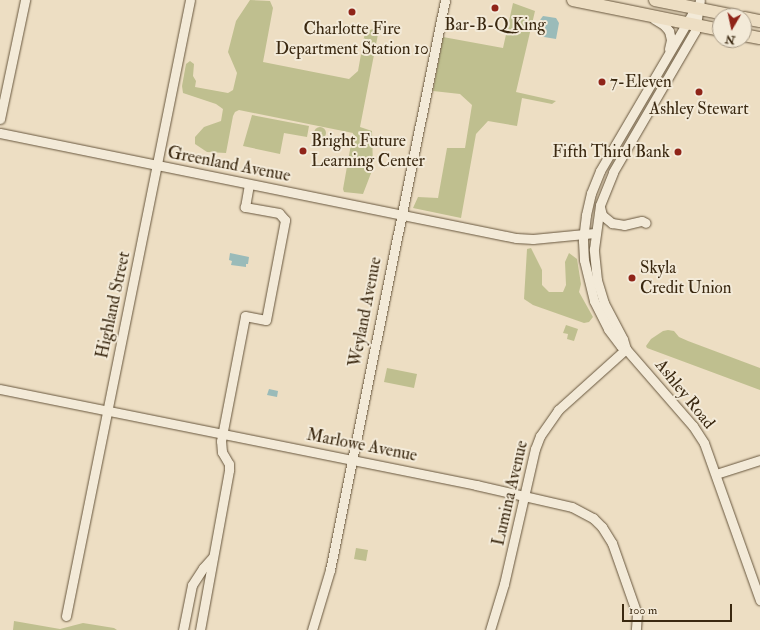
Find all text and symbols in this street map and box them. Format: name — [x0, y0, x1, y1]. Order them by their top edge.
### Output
marker: Bar-B-Q King — [490, 3, 500, 13]
marker: Charlotte Fire Department Station 10 — [347, 7, 357, 17]
north arrow — [712, 8, 752, 48]
place label: Bar-B-Q King — [444, 15, 546, 35]
place label: Charlotte Fire Department Station 10 — [275, 19, 429, 59]
text: N — [724, 32, 736, 47]
place label: 7-Eleven — [610, 72, 672, 92]
marker: 7-Eleven — [597, 77, 607, 87]
marker: Ashley Stewart — [694, 87, 704, 97]
place label: Ashley Stewart — [649, 99, 749, 119]
place label: Bright Future Learning Center — [311, 131, 425, 171]
street label: Greenland Avenue — [166, 142, 292, 186]
place label: Fifth Third Bank — [552, 142, 670, 162]
marker: Bright Future Learning Center — [298, 146, 308, 156]
marker: Fifth Third Bank — [673, 147, 683, 157]
street label: Highland Street — [92, 250, 134, 360]
street label: Weyland Avenue — [344, 255, 386, 369]
place label: Skyla Credit Union — [640, 258, 732, 298]
marker: Skyla Credit Union — [627, 273, 637, 283]
street label: Ashley Road — [651, 355, 719, 433]
street label: Marlowe Avenue — [305, 424, 419, 466]
street label: Lumina Avenue — [488, 438, 532, 548]
scale bar — [624, 596, 734, 622]
text: 100 m — [629, 603, 657, 618]

